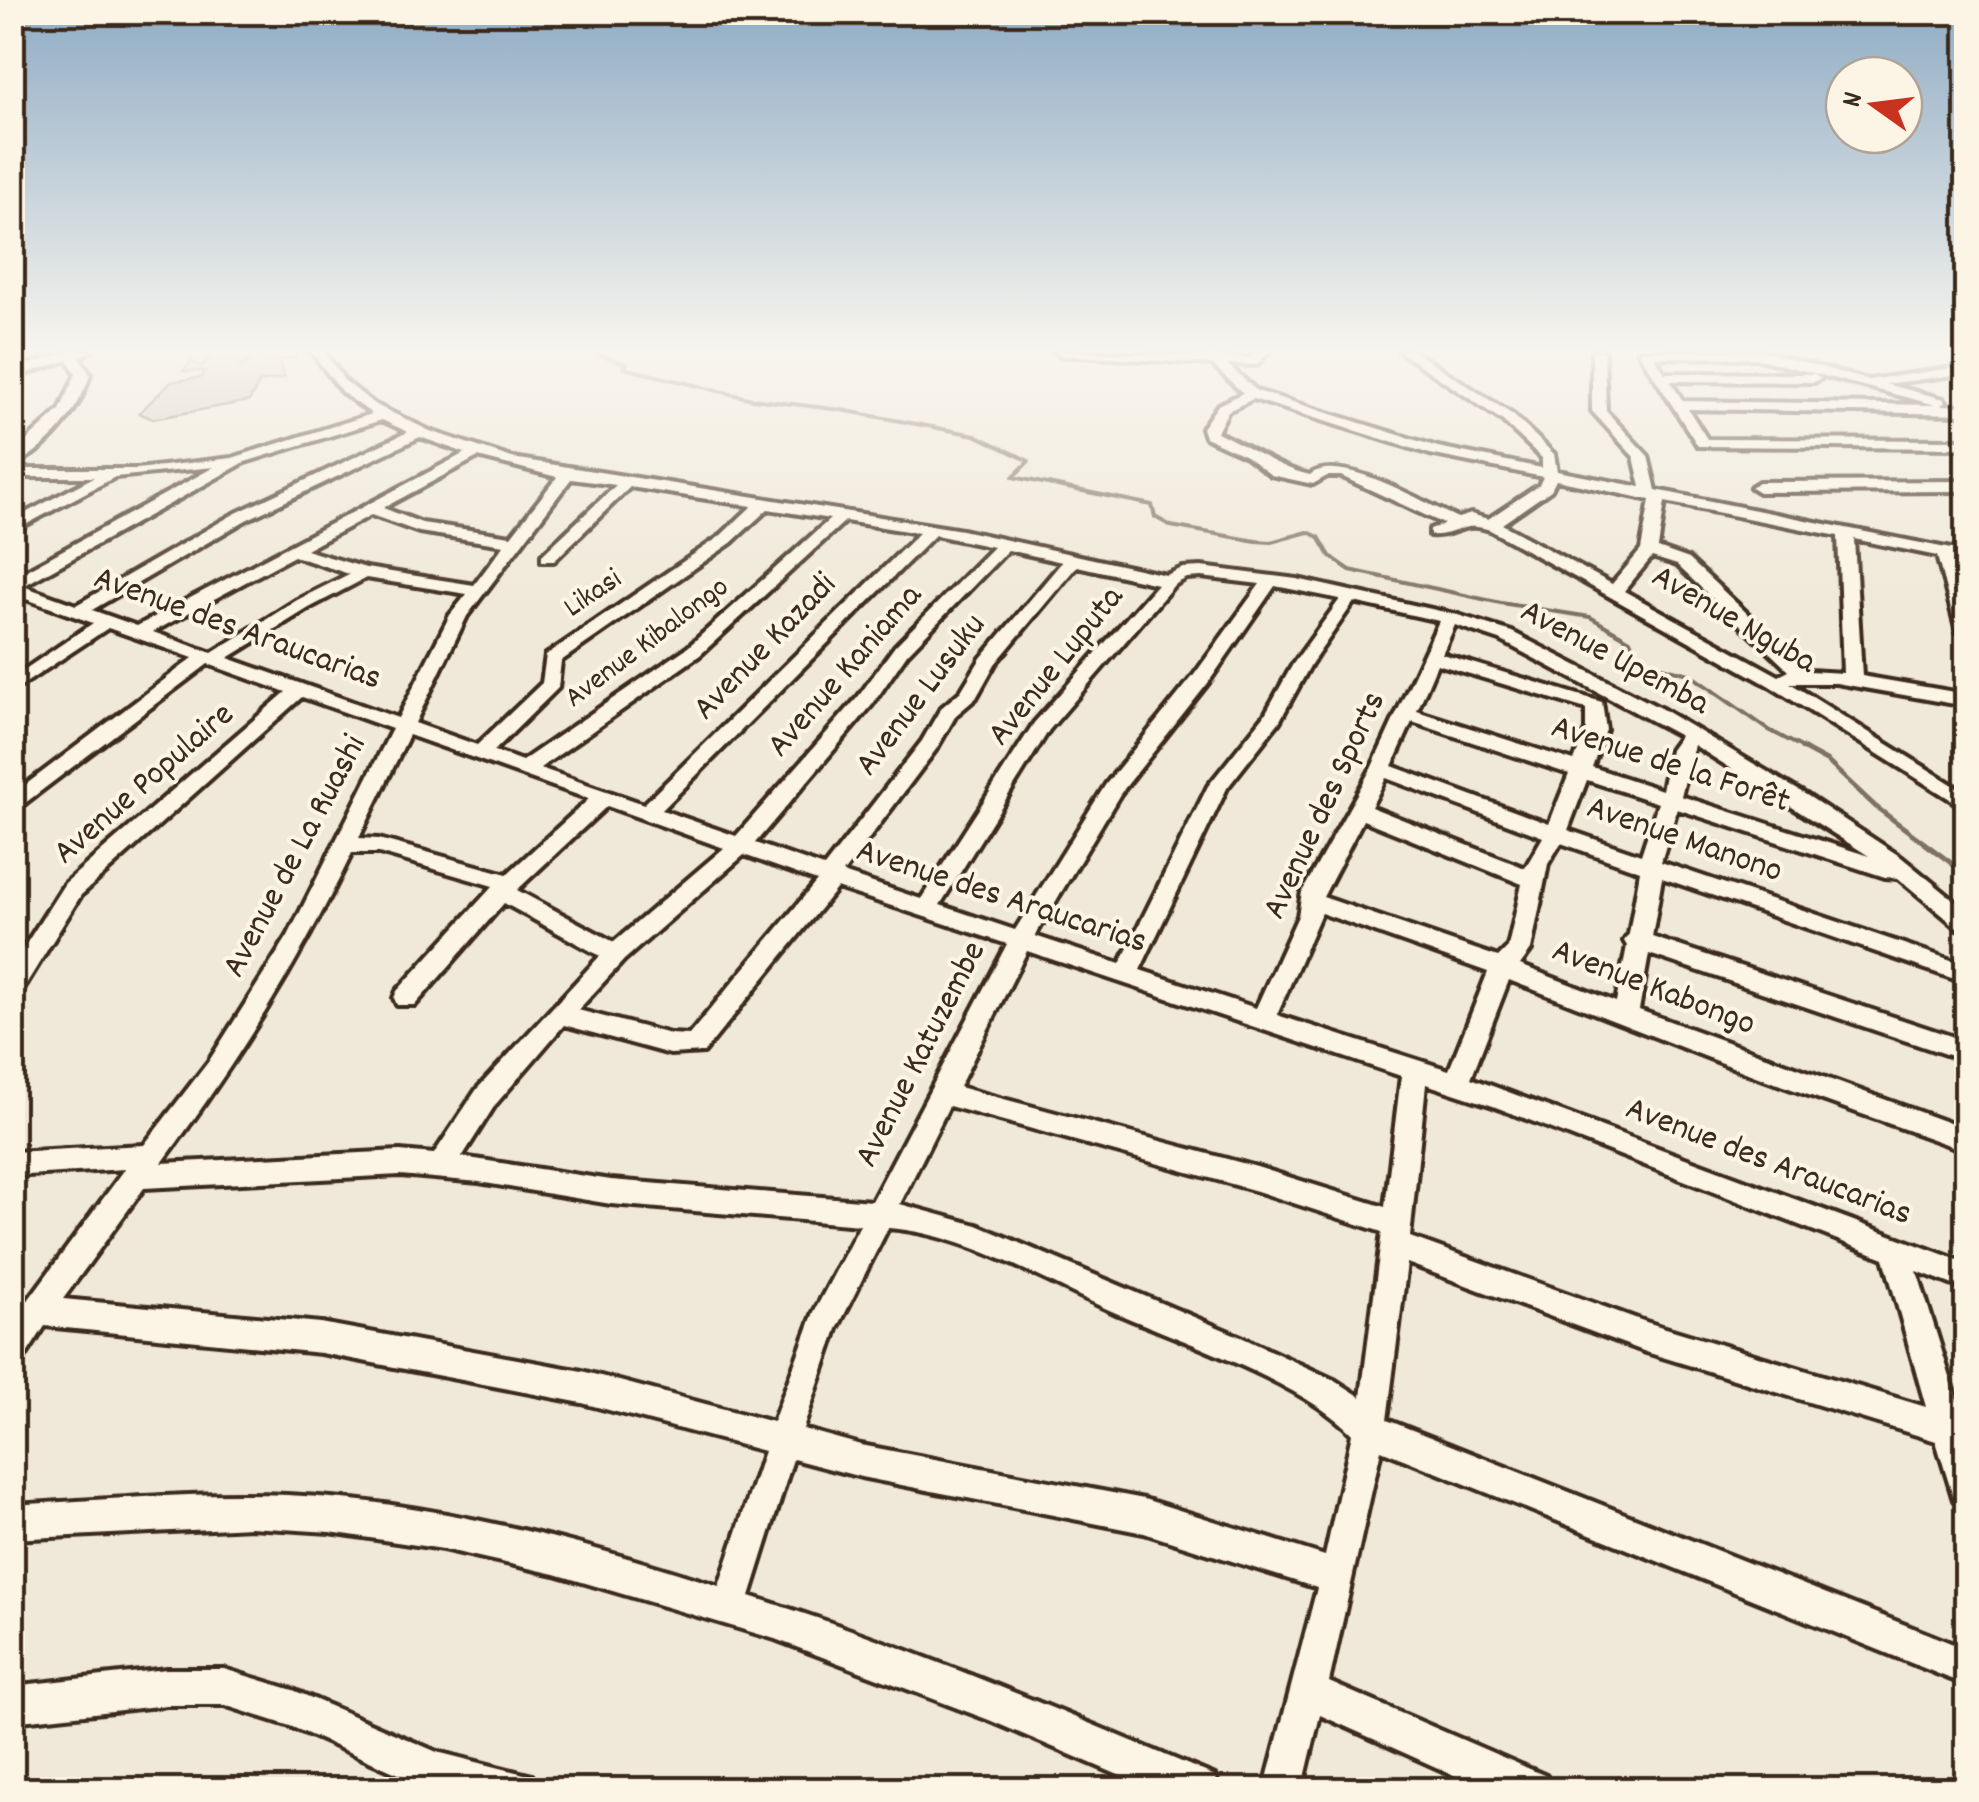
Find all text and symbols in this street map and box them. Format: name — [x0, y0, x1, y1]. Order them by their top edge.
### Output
north arrow — [1824, 55, 1924, 155]
text: N — [1834, 89, 1876, 112]
street label: Avenue Nguba — [1641, 554, 1825, 689]
street label: Avenue des Araucarias — [86, 555, 388, 705]
street label: Likasi — [556, 560, 632, 630]
street label: Avenue Kazadi — [682, 563, 850, 733]
street label: Avenue Kibalongo — [557, 568, 739, 720]
street label: Avenue Kaniama — [756, 574, 936, 770]
street label: Avenue Luputa — [977, 576, 1138, 758]
street label: Avenue Upemba — [1511, 588, 1718, 730]
street label: Avenue Lusuku — [844, 604, 1000, 788]
street label: Avenue des Sports — [1251, 684, 1401, 928]
street label: Avenue Populaire — [43, 692, 247, 878]
street label: Avenue de la Forêt — [1544, 704, 1796, 828]
street label: Avenue de La Ruashi — [211, 727, 381, 987]
street label: Avenue Manono — [1579, 784, 1789, 898]
street label: Avenue des Araucarias — [849, 827, 1153, 969]
street label: Avenue Kabongo — [1544, 927, 1762, 1051]
street label: Avenue Katuzembe — [844, 933, 1000, 1177]
street label: Avenue des Araucarias — [1618, 1085, 1918, 1241]

